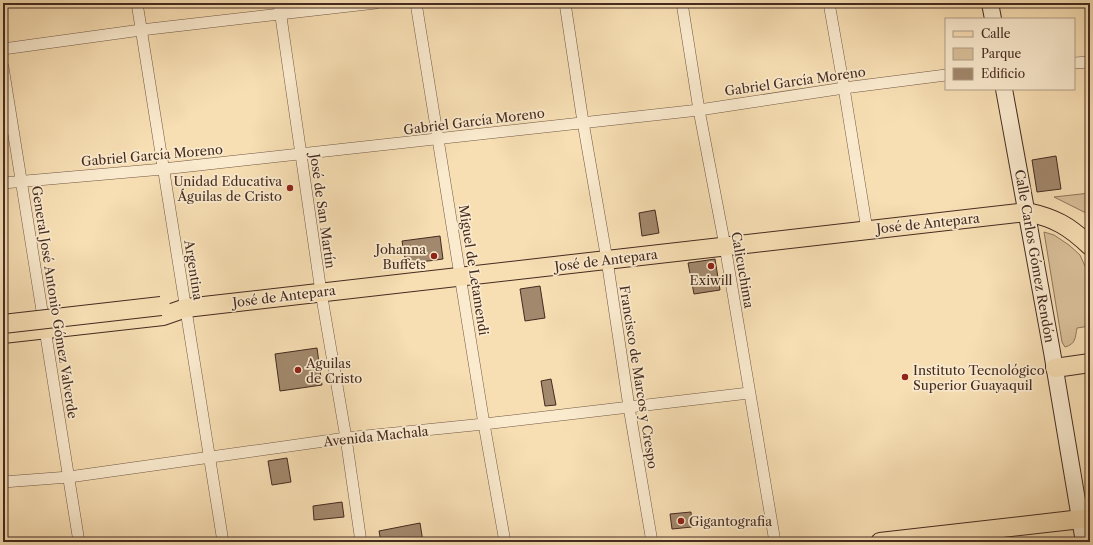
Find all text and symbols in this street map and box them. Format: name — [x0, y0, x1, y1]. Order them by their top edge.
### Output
legend — [945, 18, 1075, 90]
text: Calle — [981, 26, 1011, 41]
text: Parque — [981, 46, 1022, 61]
street label: Gabriel García Moreno — [723, 63, 867, 99]
text: Edificio — [981, 66, 1025, 81]
street label: Gabriel García Moreno — [402, 104, 546, 138]
street label: Gabriel García Moreno — [80, 141, 224, 169]
street label: José de San Martín — [307, 151, 339, 269]
street label: Calle Carlos Gómez Rendón — [1012, 168, 1058, 344]
place label: Unidad Educativa Águilas de Cristo — [174, 173, 282, 204]
marker: Unidad Educativa Águilas de Cristo — [285, 183, 295, 193]
street label: General José Antonio Gómez Valverde — [29, 184, 81, 420]
street label: Miguel de Letamendi — [456, 204, 492, 336]
street label: José de Antepara — [874, 210, 981, 237]
street label: Calicuchima — [728, 230, 758, 310]
street label: Argentina — [181, 238, 207, 301]
place label: Johanna Buffets — [373, 241, 426, 272]
street label: José de Antepara — [552, 246, 659, 275]
marker: Johanna Buffets — [429, 251, 439, 261]
marker: Exiwill — [706, 261, 716, 271]
place label: Exiwill — [690, 272, 733, 288]
street label: José de Antepara — [230, 282, 337, 311]
street label: Francisco de Marcos y Crespo — [617, 284, 661, 470]
place label: Aguilas de Cristo — [305, 355, 362, 386]
place label: Instituto Tecnológico Superior Guayaquil — [913, 362, 1045, 393]
marker: Aguilas de Cristo — [293, 365, 303, 375]
marker: Instituto Tecnológico Superior Guayaquil — [900, 372, 910, 382]
street label: Avenida Machala — [322, 423, 429, 450]
place label: Gigantografia — [689, 513, 772, 529]
marker: Gigantografia — [676, 516, 686, 526]

